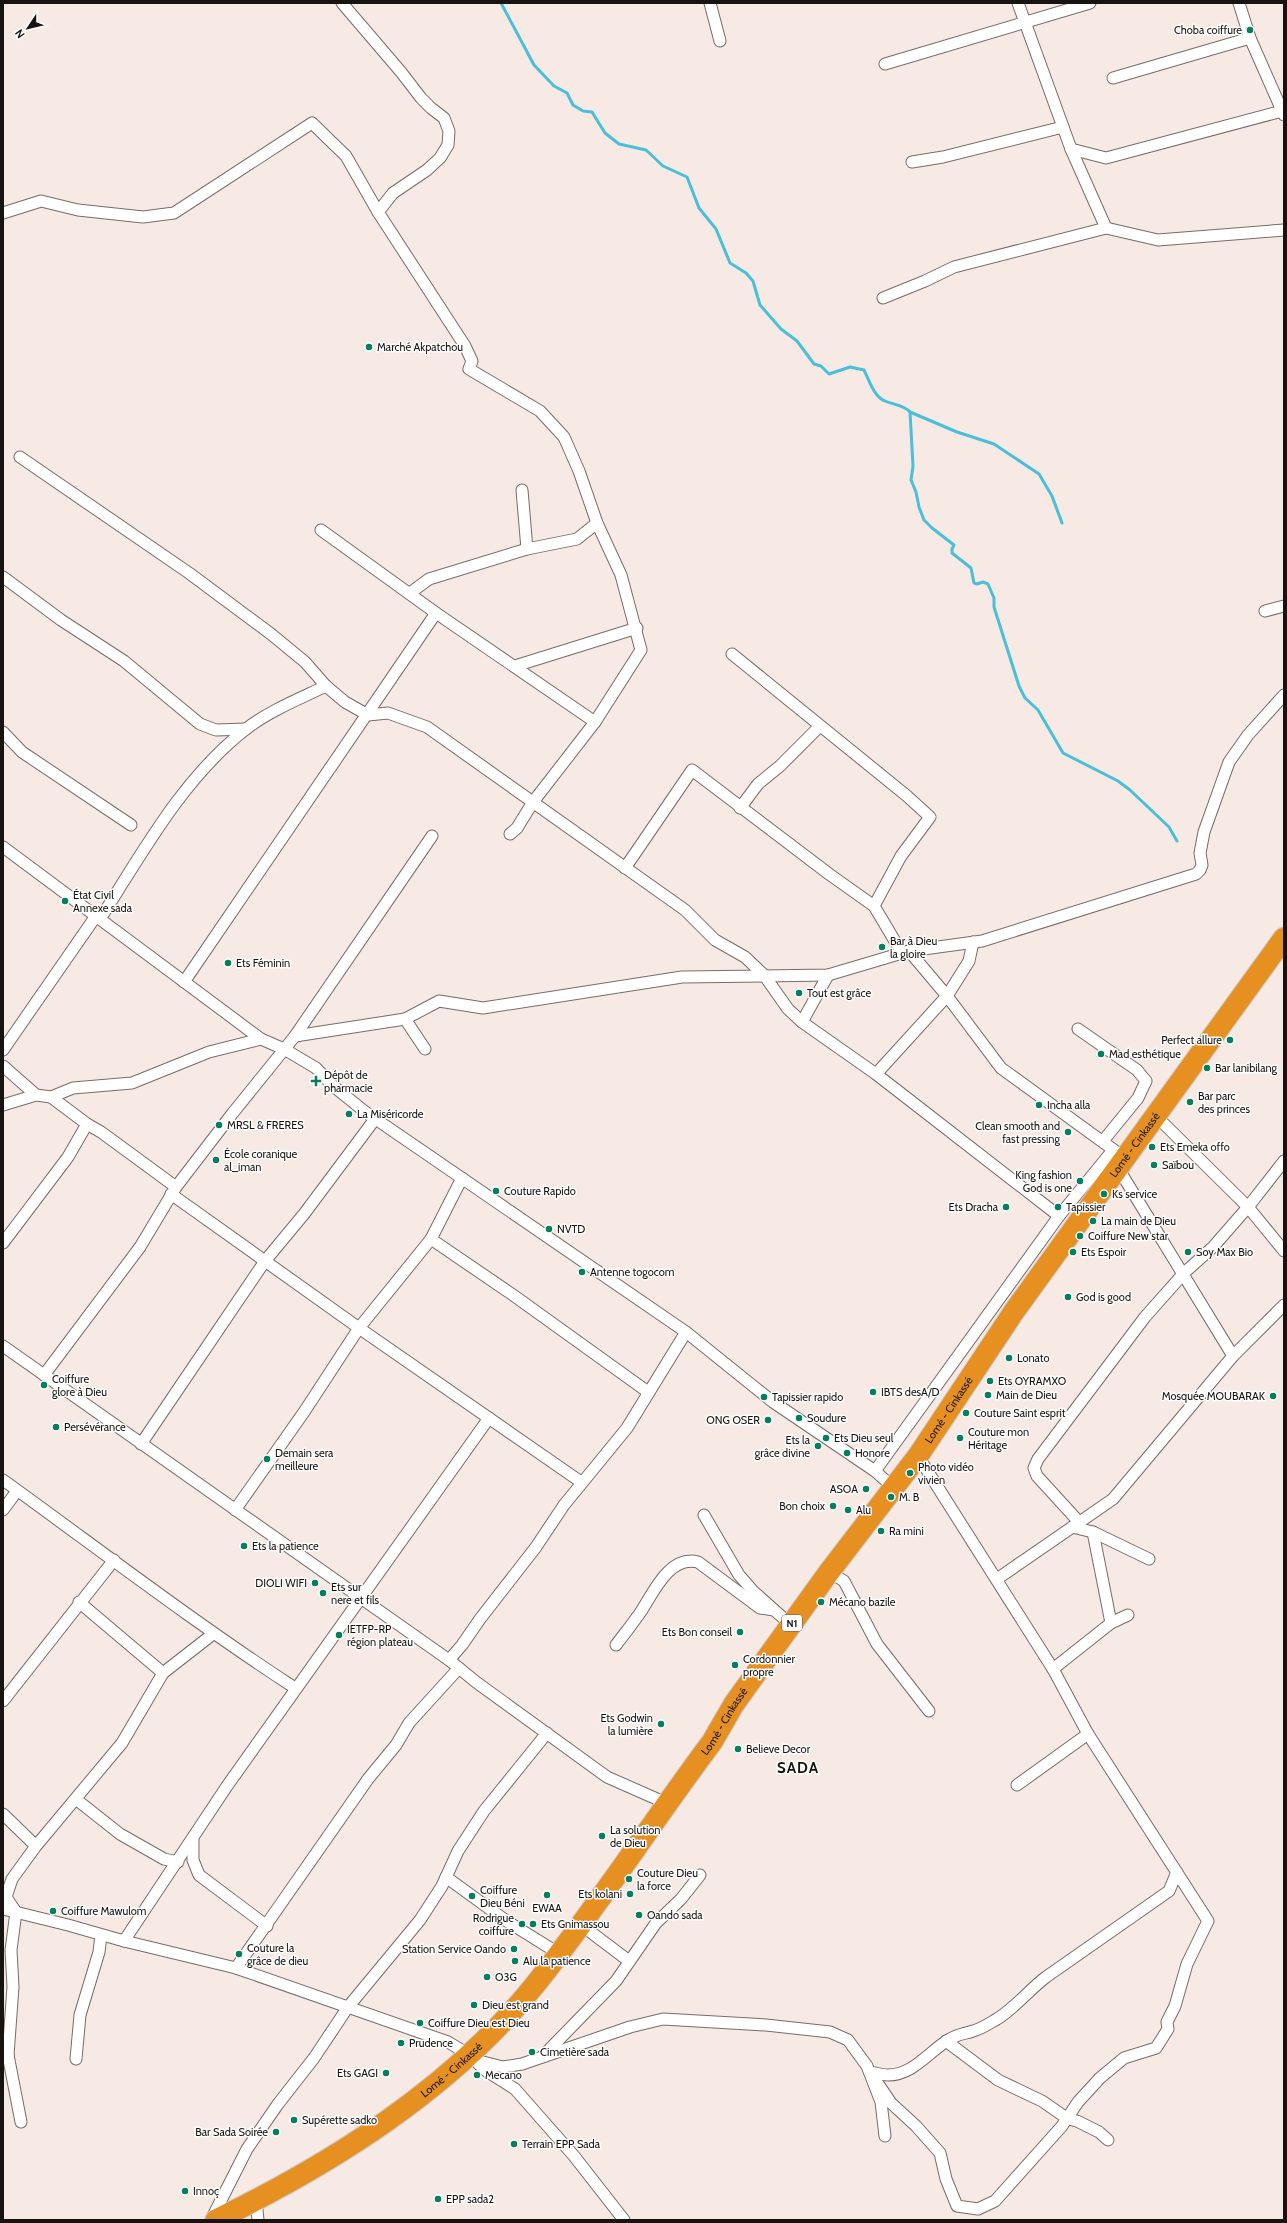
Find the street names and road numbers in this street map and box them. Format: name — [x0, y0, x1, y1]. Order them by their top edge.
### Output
street label: Lomé - Cinkassé — [1106, 1109, 1163, 1180]
street label: Lomé - Cinkassé — [921, 1374, 976, 1446]
road number: N1 — [782, 1615, 802, 1631]
street label: Lomé - Cinkassé — [698, 1685, 751, 1758]
street label: Lomé - Cinkassé — [418, 2039, 485, 2100]

